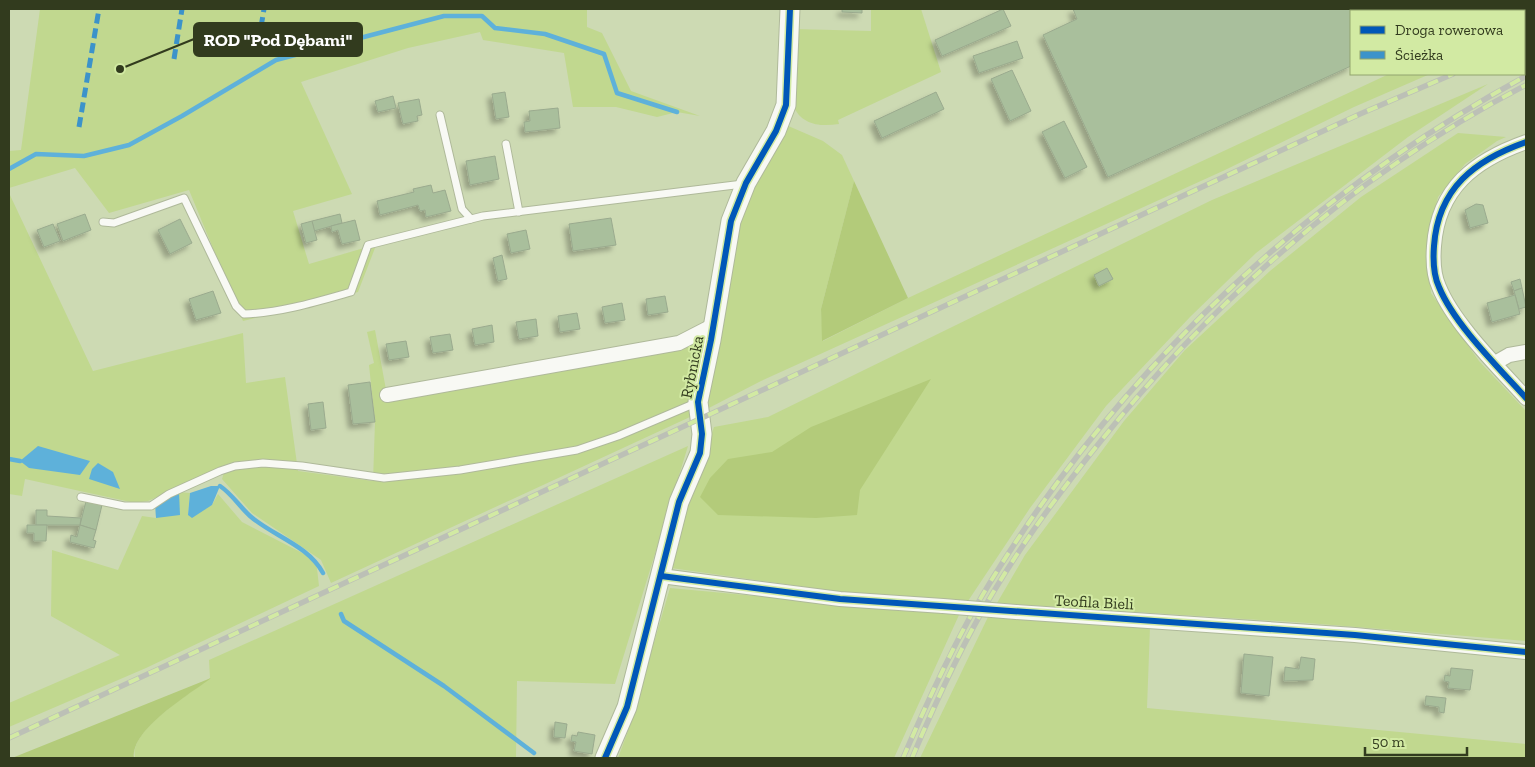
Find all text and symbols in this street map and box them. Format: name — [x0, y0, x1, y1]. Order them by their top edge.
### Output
legend — [1350, 10, 1525, 75]
text: Droga rowerowa — [1395, 21, 1503, 39]
callout: ROD "Pod Dębami" — [194, 23, 362, 56]
text: ROD "Pod Dębami" — [204, 29, 352, 51]
text: Ścieżka — [1395, 46, 1443, 64]
street label: Rybnicka — [677, 334, 707, 400]
street label: Teofila Bieli — [1054, 590, 1135, 614]
scale bar — [1365, 724, 1468, 756]
text: 50 m — [1372, 733, 1405, 751]

